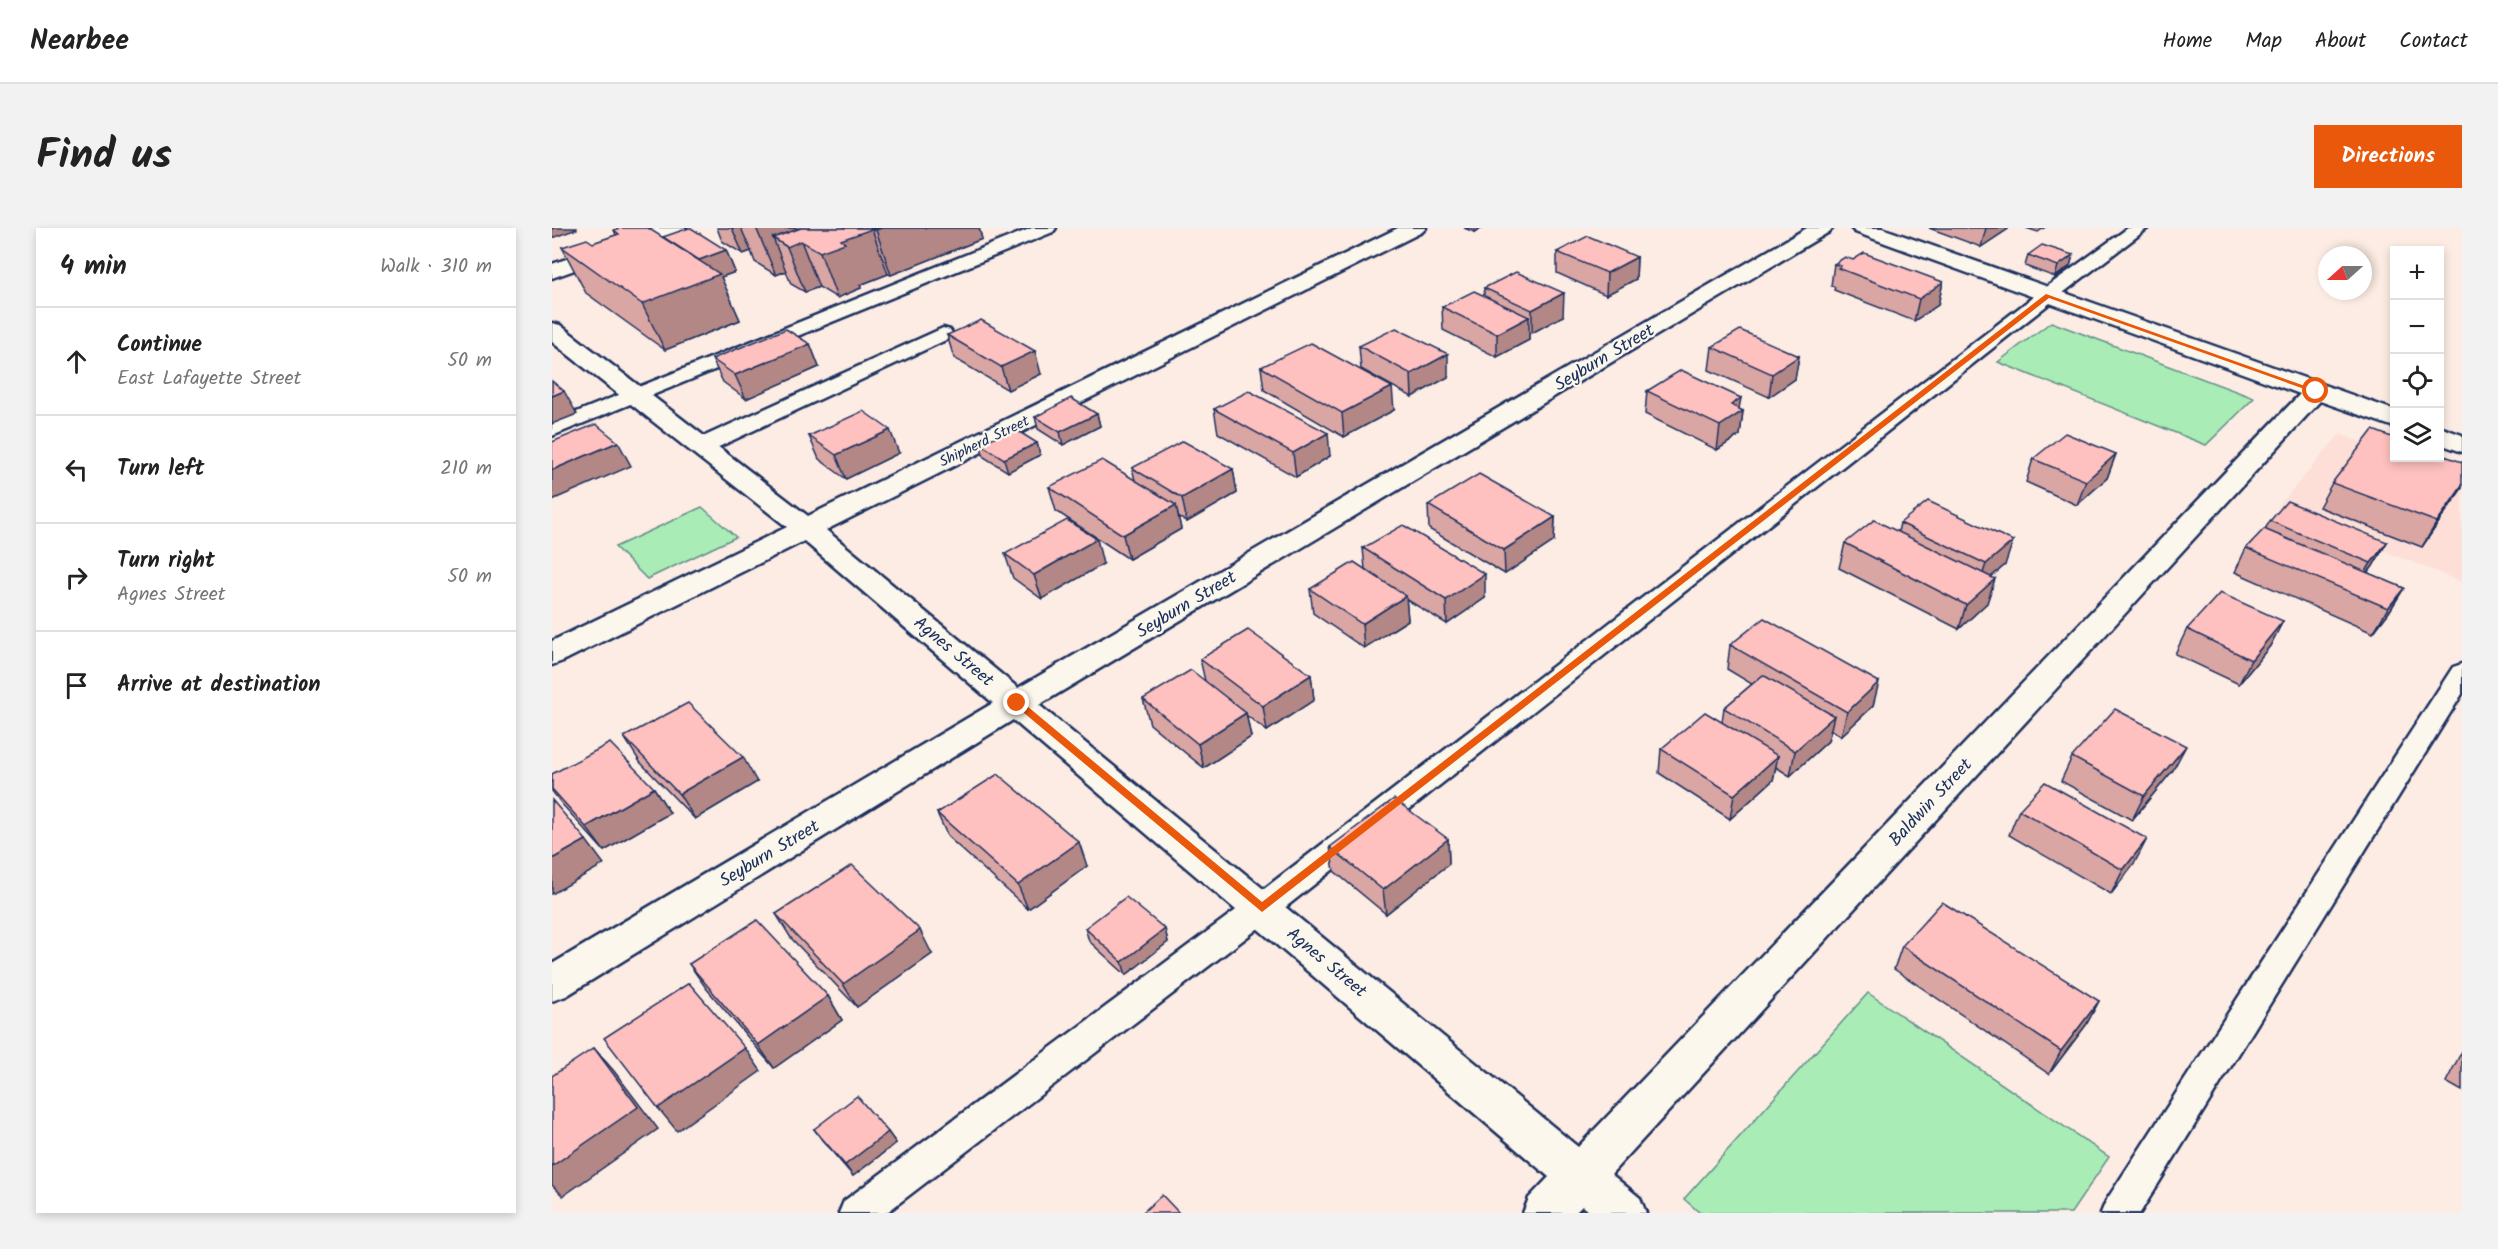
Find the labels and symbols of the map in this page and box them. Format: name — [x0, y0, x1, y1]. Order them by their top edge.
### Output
north arrow — [2318, 246, 2372, 300]
street label: Seyburn Street — [1549, 316, 1661, 400]
route start — [2302, 377, 2328, 403]
street label: Shipherd Street — [935, 410, 1034, 474]
street label: Seyburn Street — [1131, 563, 1243, 647]
street label: Agnes Street — [906, 610, 1001, 695]
route end — [1003, 689, 1029, 715]
street label: Baldwin Street — [1882, 751, 1981, 854]
street label: Seyburn Street — [714, 812, 826, 896]
street label: Agnes Street — [1279, 921, 1374, 1006]

